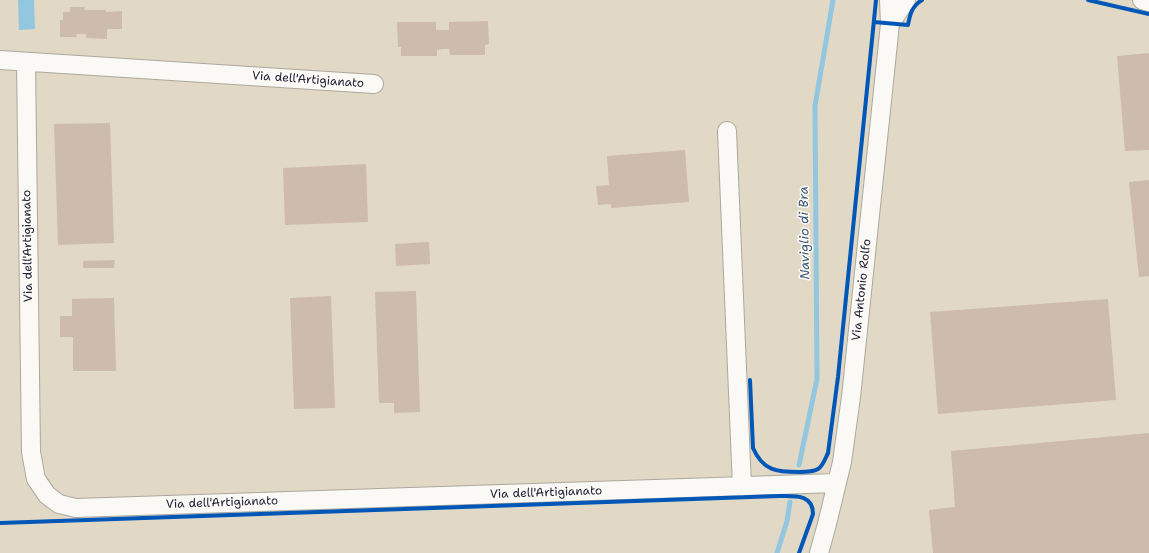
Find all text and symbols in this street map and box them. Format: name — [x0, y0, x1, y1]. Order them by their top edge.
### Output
street label: Via dell'Artigianato — [251, 69, 365, 91]
water label: Naviglio di Bra — [796, 186, 814, 280]
street label: Via dell'Artigianato — [20, 190, 36, 302]
street label: Via Antonio Rolfo — [849, 238, 875, 342]
street label: Via dell'Artigianato — [490, 484, 602, 502]
street label: Via dell'Artigianato — [166, 494, 278, 512]

